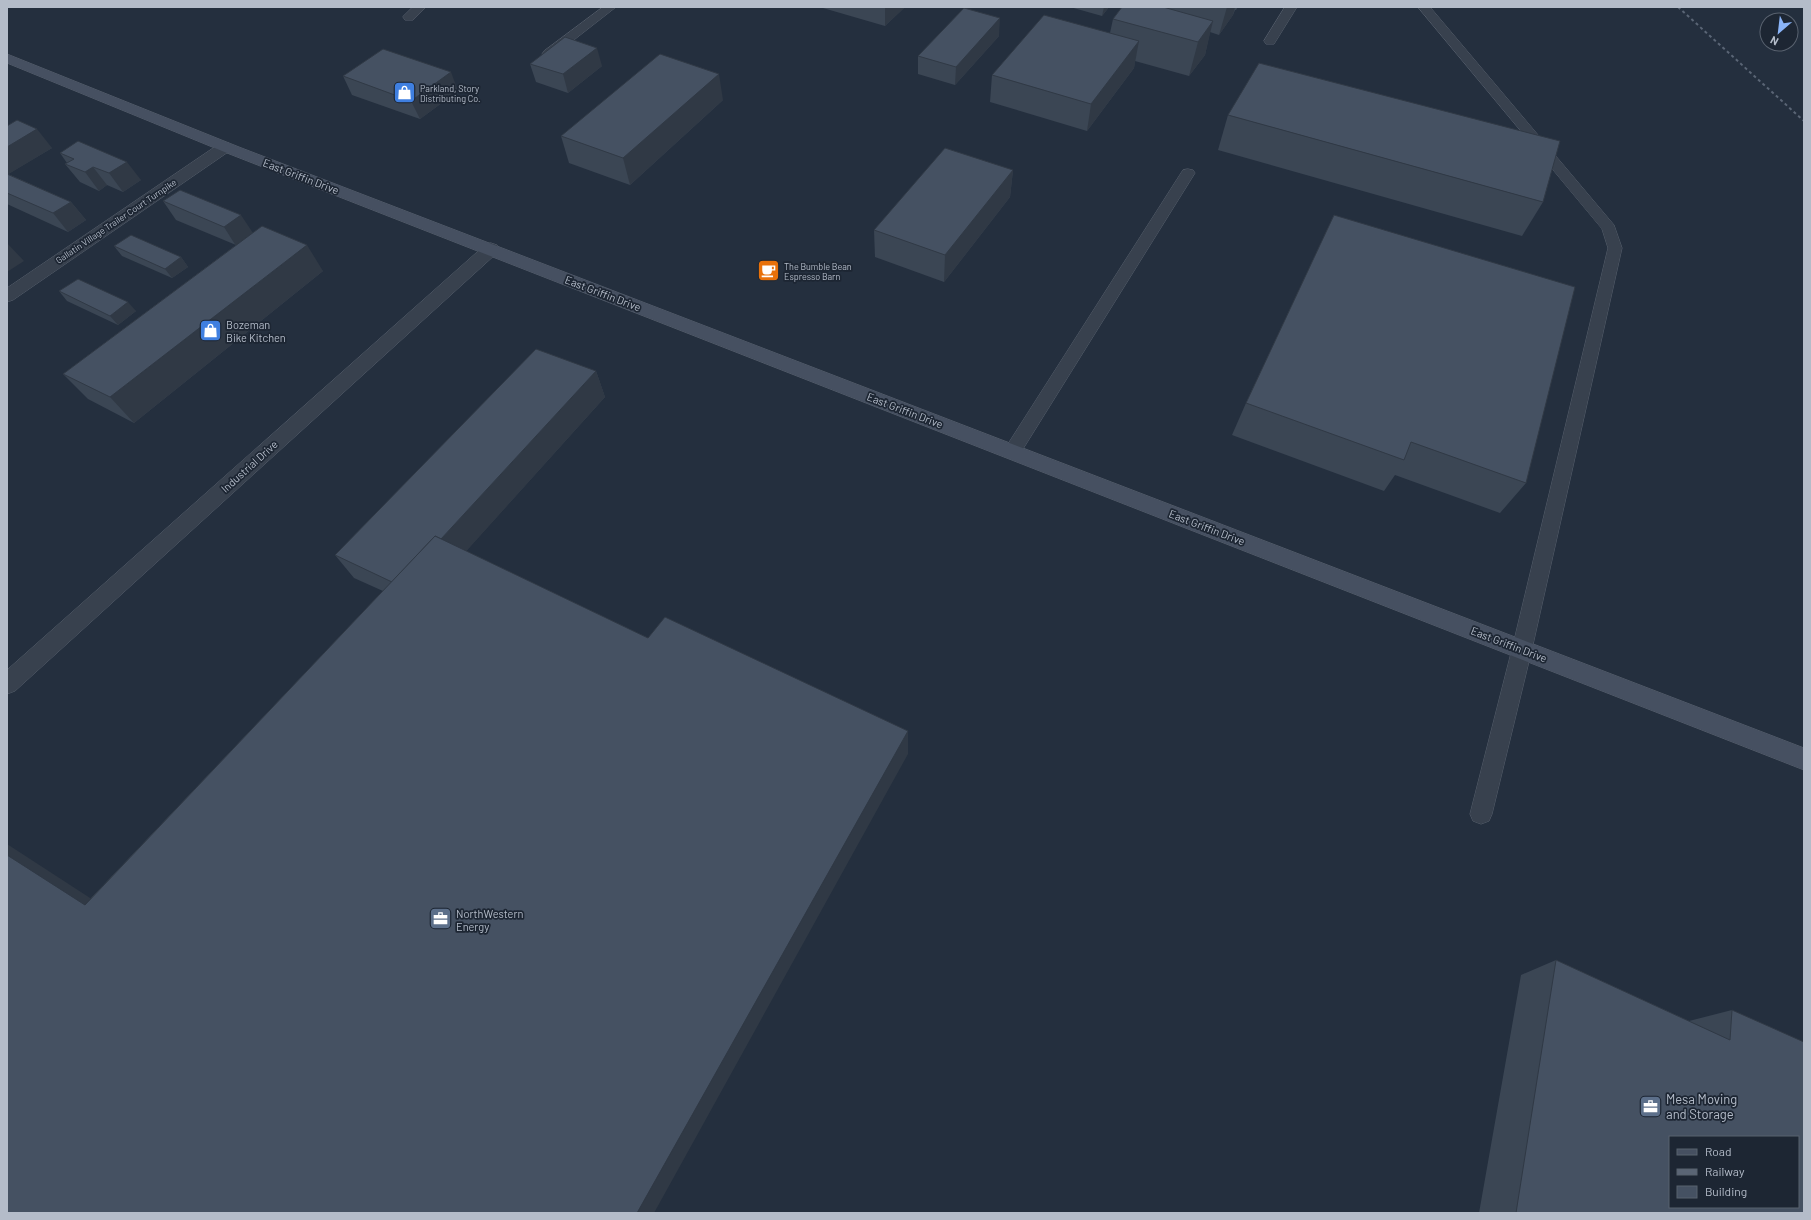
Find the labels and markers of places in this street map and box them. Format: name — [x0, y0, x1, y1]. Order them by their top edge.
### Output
shop icon: Parkland, Story Distributing Co. — [392, 80, 418, 106]
place label: Parkland, Story Distributing Co. — [420, 83, 481, 104]
cafe icon: The Bumble Bean Espresso Barn — [756, 258, 782, 284]
place label: The Bumble Bean Espresso Barn — [784, 261, 852, 282]
shop icon: Bozeman Bike Kitchen — [197, 317, 223, 343]
place label: Bozeman Bike Kitchen — [226, 318, 286, 344]
office icon: NorthWestern Energy — [428, 906, 454, 932]
place label: NorthWestern Energy — [456, 907, 523, 933]
place label: Mesa Moving and Storage — [1666, 1091, 1737, 1122]
office icon: Mesa Moving and Storage — [1638, 1093, 1664, 1119]

